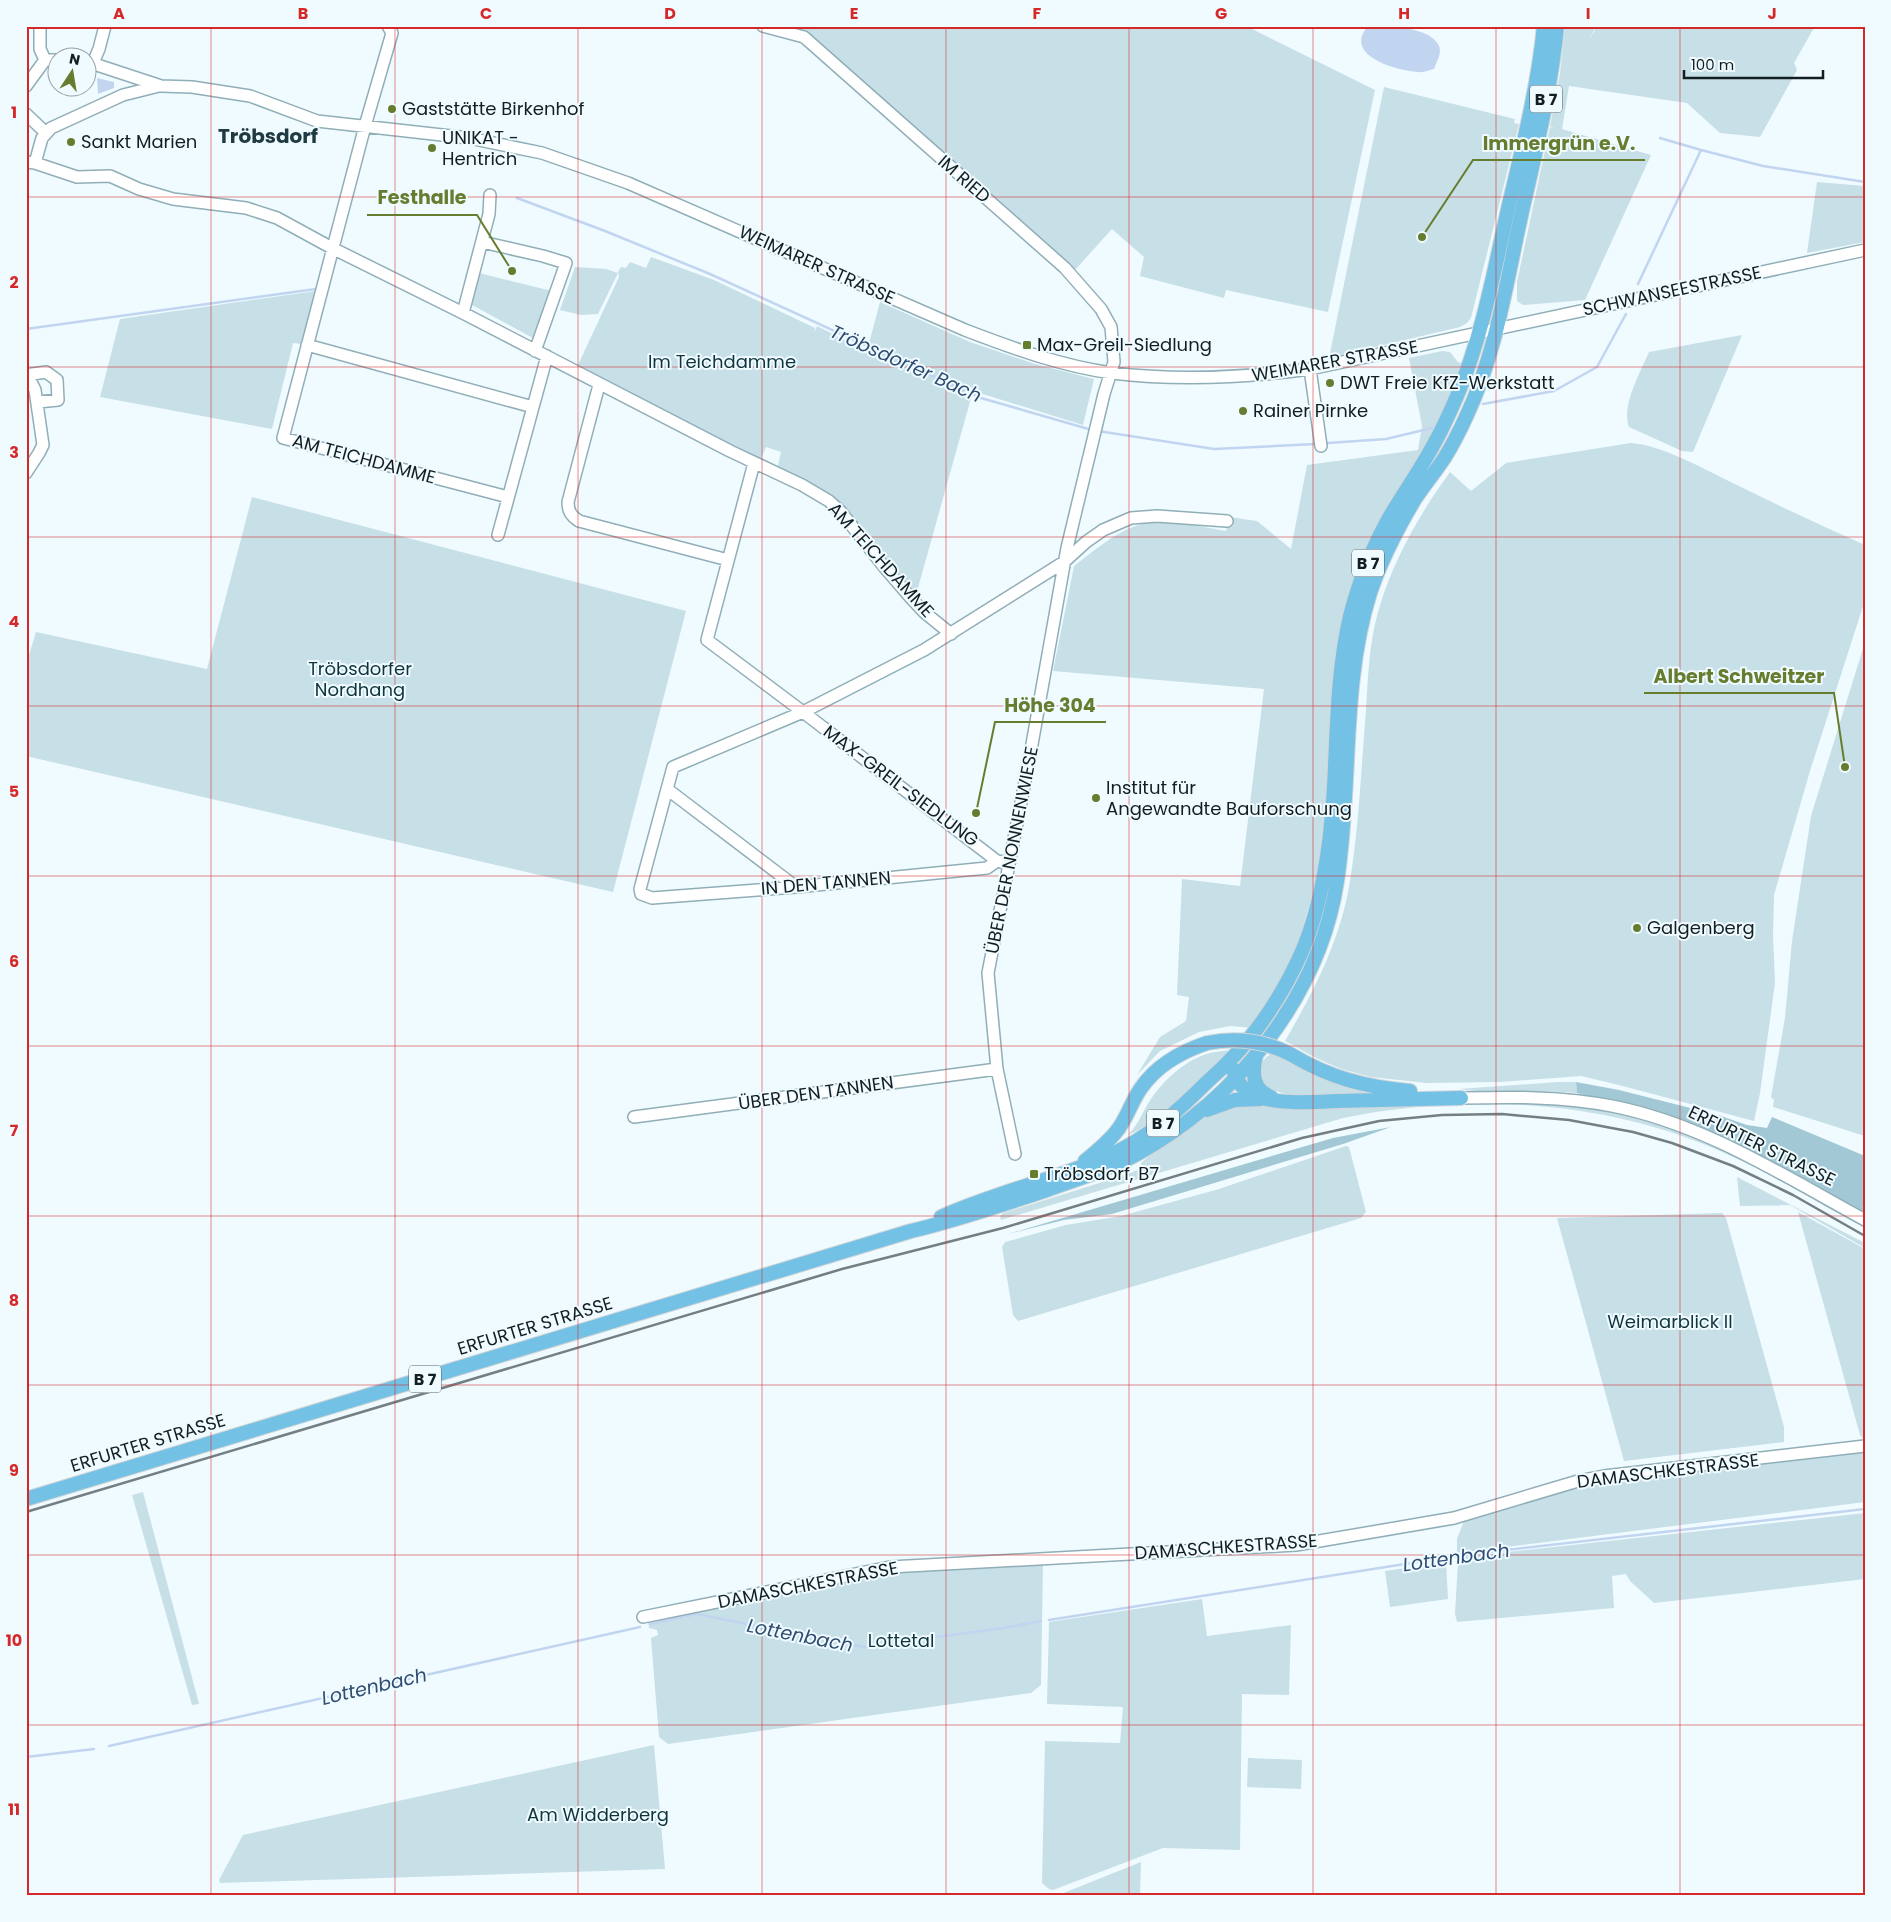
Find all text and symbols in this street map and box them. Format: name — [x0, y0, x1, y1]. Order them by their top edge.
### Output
text: A — [113, 2, 125, 25]
text: B — [298, 2, 308, 25]
text: C — [480, 2, 492, 25]
text: D — [664, 2, 676, 25]
text: E — [850, 2, 858, 25]
text: F — [1033, 2, 1042, 25]
text: G — [1215, 2, 1227, 25]
text: H — [1398, 2, 1410, 25]
text: I — [1586, 2, 1590, 25]
text: J — [1767, 2, 1777, 25]
north arrow — [48, 48, 98, 98]
text: N — [67, 48, 82, 70]
scale bar — [1684, 48, 1822, 80]
text: 100 m — [1691, 54, 1734, 75]
road number: B 7 — [1530, 86, 1562, 112]
place label: Gaststätte Birkenhof — [402, 96, 584, 121]
text: 1 — [11, 101, 17, 124]
marker: Gaststätte Birkenhof — [386, 103, 398, 115]
district label: Tröbsdorf — [218, 122, 318, 150]
place label: UNIKAT - Hentrich — [442, 125, 519, 171]
callout: Immergrün e.V. — [1473, 126, 1645, 160]
place label: Sankt Marien — [81, 129, 197, 154]
text: Immergrün e.V. — [1483, 130, 1635, 157]
marker: Sankt Marien — [65, 136, 77, 148]
marker: UNIKAT - Hentrich — [426, 142, 438, 154]
street label: IM RIED — [933, 149, 996, 208]
callout: Festhalle — [367, 181, 477, 215]
text: Festhalle — [377, 184, 467, 211]
street label: WEIMARER STRASSE — [735, 219, 899, 310]
street label: SCHWANSEESTRASSE — [1580, 259, 1764, 322]
text: 2 — [9, 271, 19, 294]
water label: Tröbsdorfer Bach — [826, 318, 986, 409]
place label: Max-Greil-Siedlung — [1037, 332, 1212, 357]
street label: WEIMARER STRASSE — [1250, 334, 1420, 387]
marker: Max-Greil-Siedlung — [1021, 339, 1033, 351]
park label: Im Teichdamme — [648, 349, 796, 374]
place label: DWT Freie KfZ-Werkstatt — [1340, 370, 1554, 395]
marker: DWT Freie KfZ-Werkstatt — [1324, 377, 1336, 389]
place label: Rainer Pirnke — [1253, 398, 1368, 423]
marker: Rainer Pirnke — [1237, 405, 1249, 417]
street label: AM TEICHDAMME — [290, 427, 438, 490]
text: 3 — [9, 441, 19, 464]
street label: AM TEICHDAMME — [823, 497, 940, 623]
road number: B 7 — [1352, 550, 1384, 576]
text: 4 — [9, 610, 20, 633]
park label: Tröbsdorfer Nordhang — [308, 656, 412, 702]
callout: Albert Schweitzer — [1644, 659, 1834, 693]
text: Albert Schweitzer — [1654, 663, 1824, 690]
callout: Höhe 304 — [995, 688, 1106, 722]
text: Höhe 304 — [1004, 692, 1096, 719]
street label: MAX-GREIL-SIEDLUNG — [818, 719, 984, 852]
street label: ÜBER DER NONNENWIESE — [979, 744, 1044, 956]
place label: Institut für Angewandte Bauforschung — [1106, 775, 1352, 821]
text: 5 — [9, 780, 19, 803]
marker: Institut für Angewandte Bauforschung — [1090, 792, 1102, 804]
street label: IN DEN TANNEN — [760, 864, 892, 901]
place label: Galgenberg — [1647, 915, 1755, 940]
marker: Galgenberg — [1631, 922, 1643, 934]
text: 6 — [9, 950, 19, 973]
street label: ÜBER DEN TANNEN — [737, 1069, 895, 1116]
street label: ERFURTER STRASSE — [1684, 1099, 1840, 1192]
road number: B 7 — [1147, 1110, 1179, 1136]
text: 7 — [10, 1119, 19, 1142]
place label: Tröbsdorf, B7 — [1044, 1161, 1159, 1186]
marker: Tröbsdorf, B7 — [1028, 1168, 1040, 1180]
text: 8 — [9, 1289, 19, 1312]
street label: ERFURTER STRASSE — [454, 1290, 615, 1361]
park label: Weimarblick II — [1607, 1309, 1733, 1334]
road number: B 7 — [409, 1366, 441, 1392]
street label: ERFURTER STRASSE — [67, 1407, 228, 1478]
street label: DAMASCHKESTRASSE — [1576, 1447, 1760, 1494]
text: 9 — [9, 1459, 19, 1482]
street label: DAMASCHKESTRASSE — [1134, 1528, 1318, 1565]
water label: Lottenbach — [1401, 1537, 1511, 1578]
street label: DAMASCHKESTRASSE — [716, 1555, 900, 1614]
water label: Lottenbach — [745, 1612, 855, 1659]
park label: Lottetal — [868, 1628, 934, 1653]
text: 10 — [6, 1629, 22, 1652]
water label: Lottenbach — [319, 1661, 430, 1712]
text: 11 — [8, 1798, 20, 1821]
park label: Am Widderberg — [527, 1802, 669, 1827]

